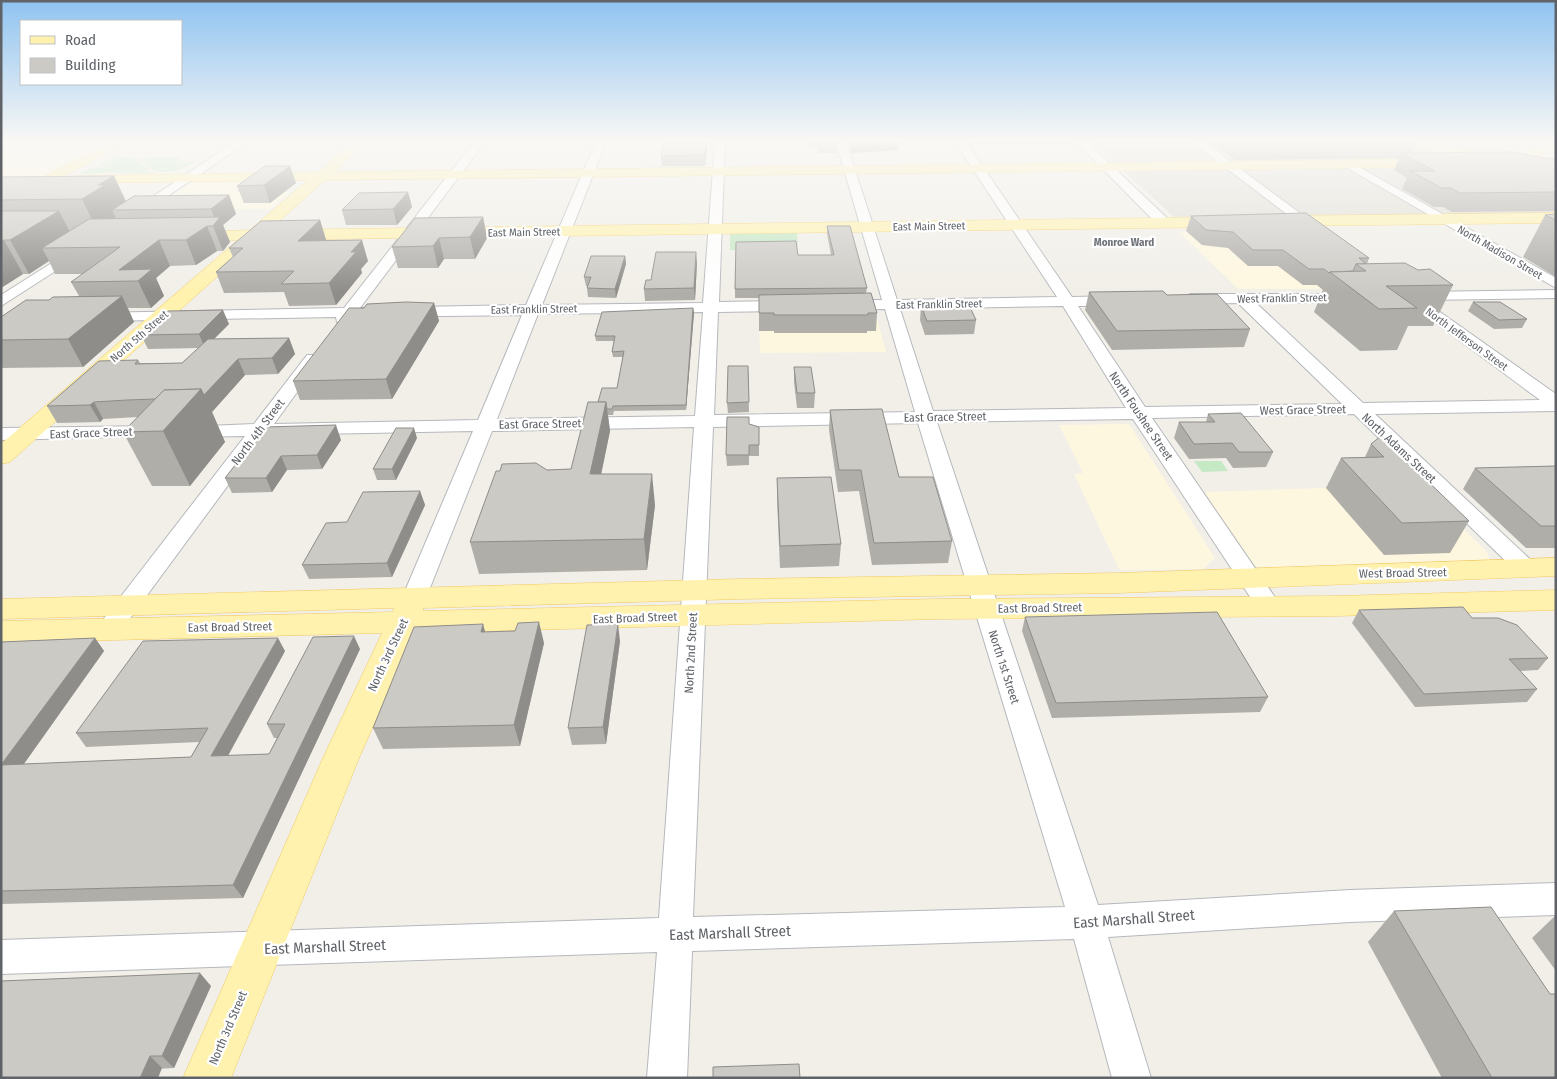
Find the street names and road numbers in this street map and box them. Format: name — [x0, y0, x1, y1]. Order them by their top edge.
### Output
street label: East Main Street — [893, 219, 966, 234]
street label: North Madison Street — [1455, 223, 1545, 282]
street label: East Main Street — [488, 225, 561, 240]
street label: West Franklin Street — [1237, 291, 1327, 306]
street label: East Franklin Street — [896, 297, 983, 312]
street label: East Franklin Street — [491, 302, 578, 317]
street label: North Jefferson Street — [1423, 305, 1511, 374]
street label: North 5th Street — [108, 307, 171, 365]
street label: North Foushee Street — [1106, 369, 1176, 463]
street label: North 4th Street — [229, 396, 287, 468]
street label: West Grace Street — [1260, 402, 1346, 418]
street label: East Grace Street — [903, 409, 987, 425]
street label: North Adams Street — [1359, 410, 1439, 486]
street label: East Grace Street — [498, 416, 582, 432]
street label: East Grace Street — [49, 425, 133, 441]
street label: West Broad Street — [1359, 565, 1447, 581]
street label: East Broad Street — [998, 600, 1082, 616]
street label: East Broad Street — [593, 610, 677, 626]
street label: North 2nd Street — [682, 612, 700, 694]
street label: North 3rd Street — [365, 616, 411, 694]
street label: East Broad Street — [188, 619, 272, 635]
street label: North 1st Street — [985, 628, 1023, 706]
street label: East Marshall Street — [1073, 906, 1195, 932]
street label: East Marshall Street — [669, 922, 791, 944]
street label: East Marshall Street — [264, 936, 386, 958]
street label: North 3rd Street — [206, 989, 250, 1067]

